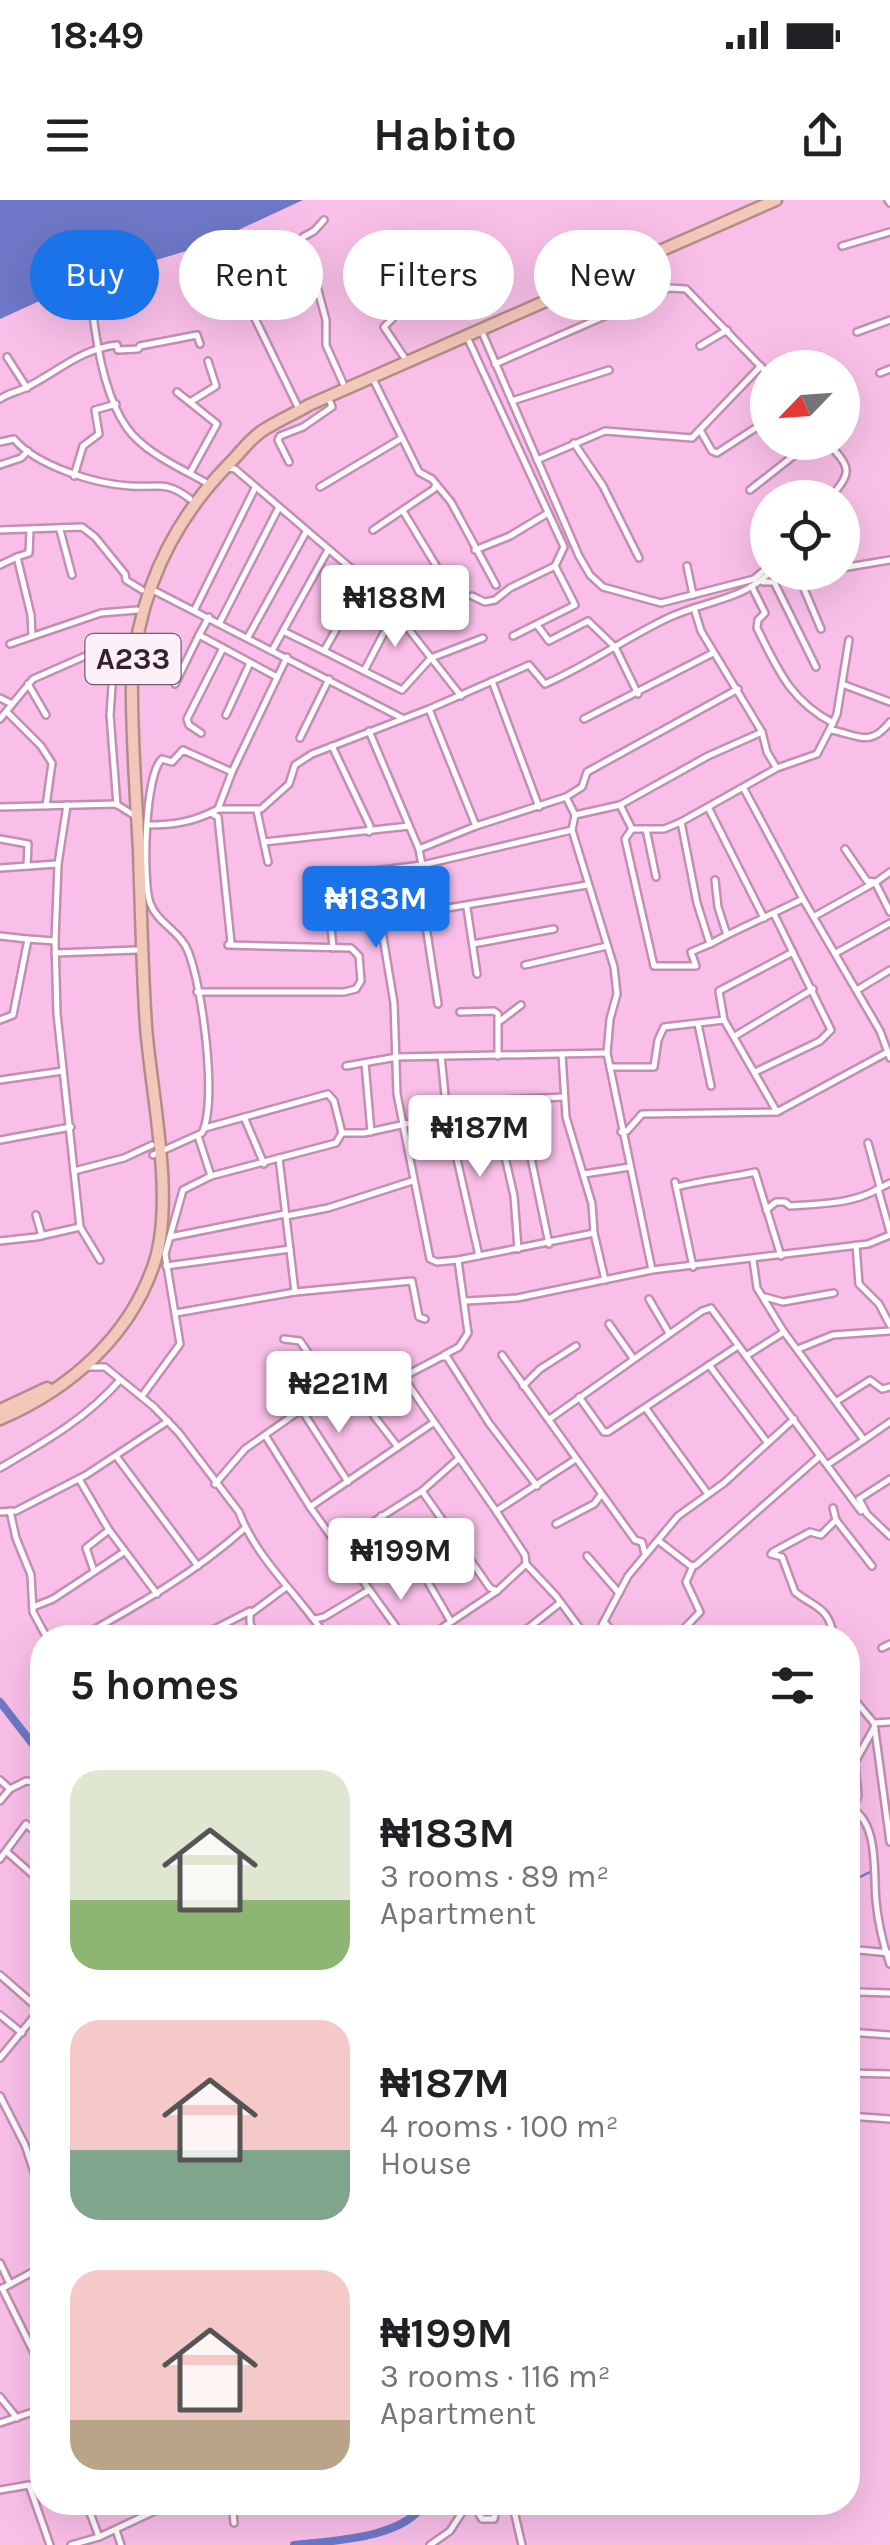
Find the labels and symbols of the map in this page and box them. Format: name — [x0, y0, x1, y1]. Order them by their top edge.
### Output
north arrow — [750, 350, 860, 460]
pin: ₦188M — [325, 565, 465, 650]
road number: A233 — [86, 634, 180, 684]
pin: ₦183M — [306, 866, 446, 951]
pin: ₦187M — [410, 1095, 550, 1180]
pin: ₦221M — [269, 1351, 409, 1436]
pin: ₦199M — [331, 1518, 471, 1603]

